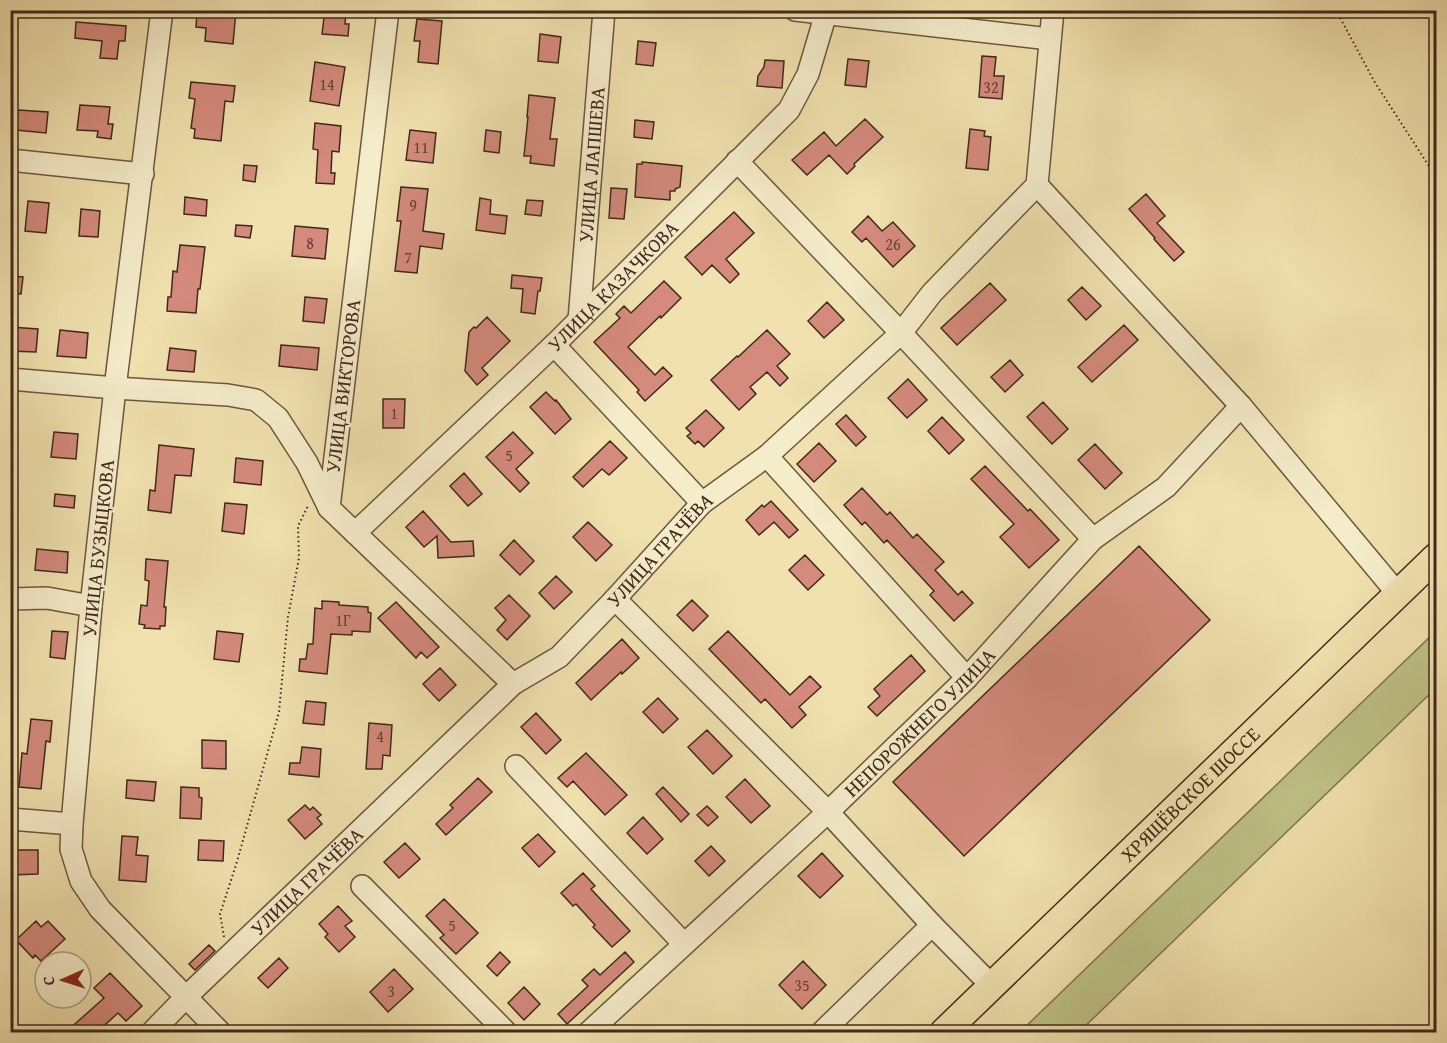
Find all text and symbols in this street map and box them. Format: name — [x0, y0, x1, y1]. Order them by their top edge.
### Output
house number: 14 — [319, 72, 335, 96]
house number: 32 — [983, 75, 999, 99]
street label: УЛИЦА ЛАПШЕВА — [570, 86, 612, 243]
house number: 11 — [413, 135, 429, 159]
house number: 9 — [409, 193, 417, 217]
street label: УЛИЦА КАЗАЧКОВА — [540, 214, 685, 358]
house number: 8 — [306, 231, 314, 255]
house number: 26 — [885, 232, 901, 256]
house number: 7 — [404, 245, 412, 269]
street label: УЛИЦА ВИКТОРОВА — [317, 298, 368, 474]
house number: 1 — [390, 401, 398, 425]
house number: 5 — [505, 443, 513, 467]
street label: УЛИЦА БУЗЫЦКОВА — [74, 458, 121, 638]
street label: УЛИЦА ГРАЧЁВА — [600, 485, 718, 613]
house number: 1Г — [335, 608, 351, 632]
street label: НЕПОРОЖНЕГО УЛИЦА — [837, 641, 1002, 803]
street label: ХРЯЩЁВСКОЕ ШОССЕ — [1113, 720, 1266, 868]
house number: 4 — [376, 724, 384, 748]
street label: УЛИЦА ГРАЧЁВА — [244, 820, 369, 942]
house number: 5 — [448, 913, 456, 937]
north arrow — [33, 950, 93, 1010]
house number: 35 — [794, 973, 810, 997]
text: С — [36, 976, 60, 986]
house number: 3 — [387, 979, 395, 1003]

